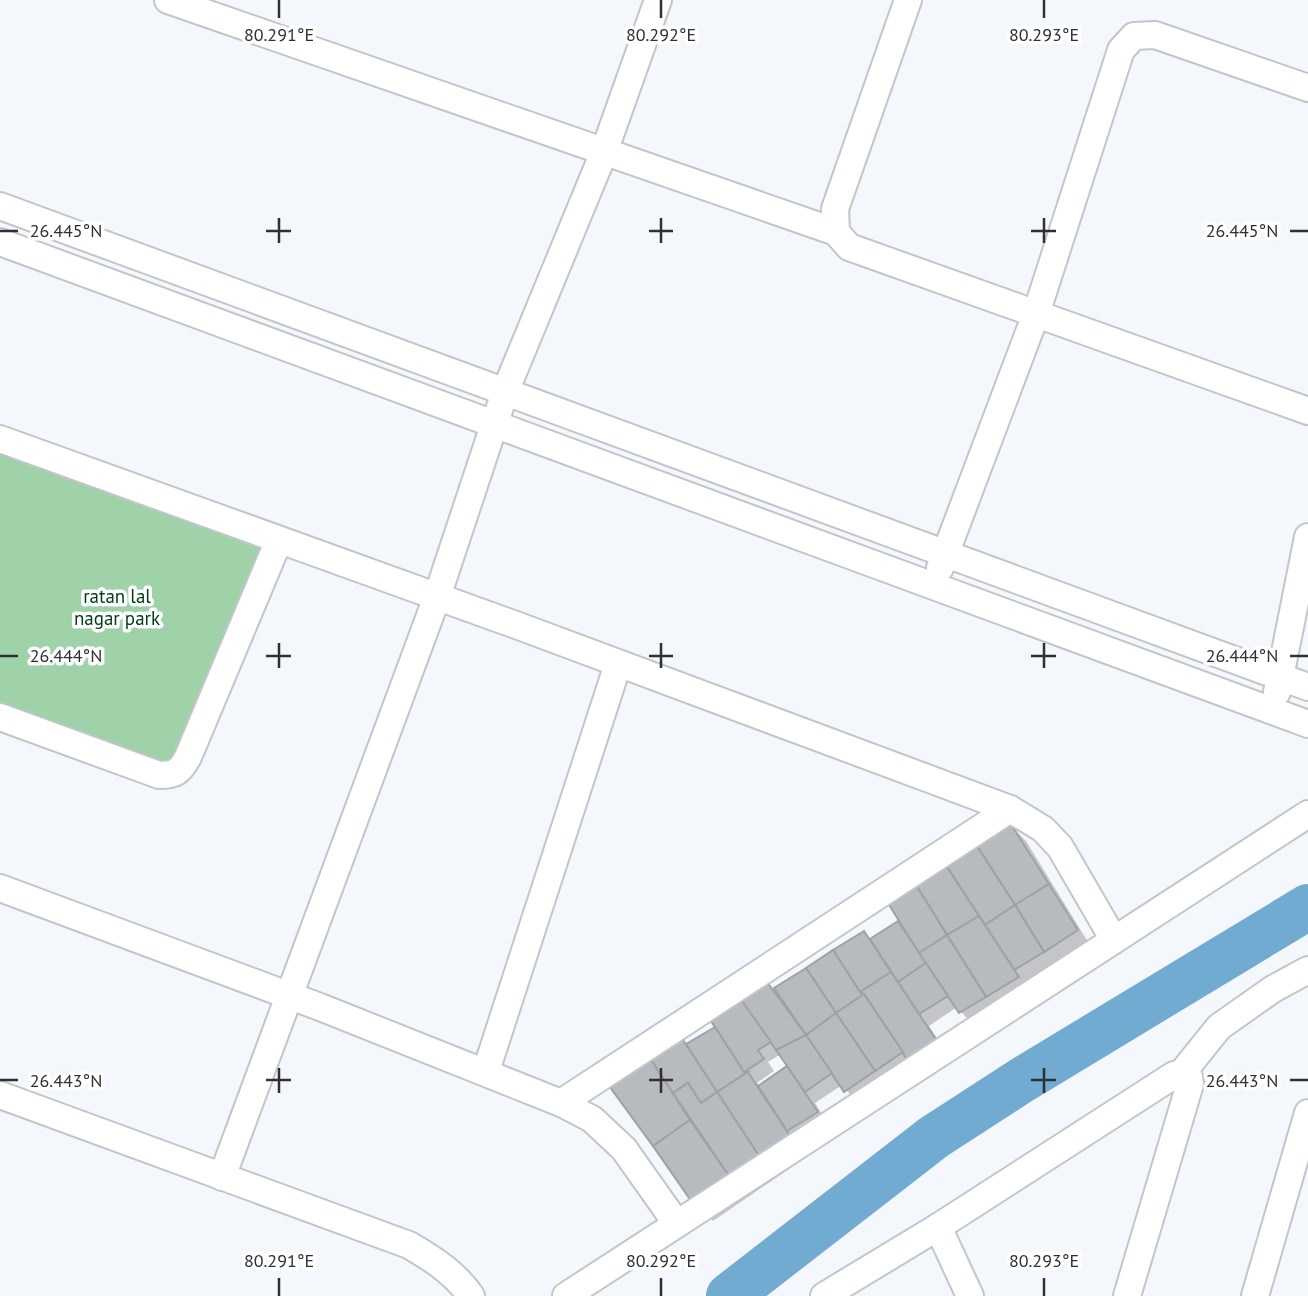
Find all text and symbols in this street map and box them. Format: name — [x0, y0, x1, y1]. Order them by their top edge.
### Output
text: 80.291°E — [244, 23, 314, 46]
text: 80.292°E — [626, 23, 696, 46]
text: 80.293°E — [1009, 23, 1079, 46]
text: 26.445°N — [30, 219, 102, 242]
text: 26.445°N — [1206, 219, 1278, 242]
park label: ratan lal nagar park — [74, 584, 160, 630]
text: 26.444°N — [30, 644, 102, 667]
text: 26.444°N — [1206, 644, 1278, 667]
text: 26.443°N — [30, 1069, 102, 1092]
text: 26.443°N — [1206, 1069, 1278, 1092]
text: 80.291°E — [244, 1249, 314, 1272]
text: 80.292°E — [626, 1249, 696, 1272]
text: 80.293°E — [1009, 1249, 1079, 1272]

